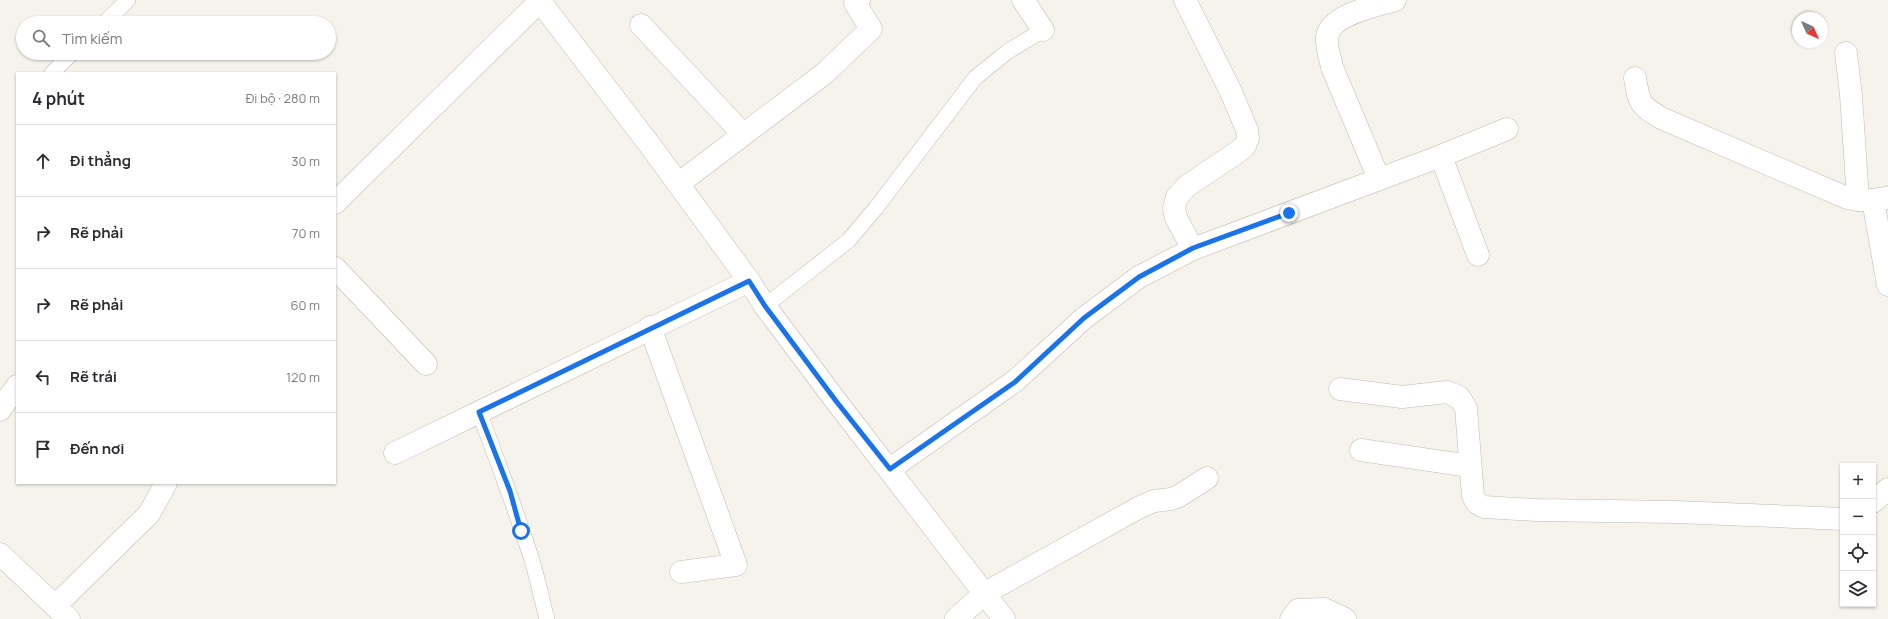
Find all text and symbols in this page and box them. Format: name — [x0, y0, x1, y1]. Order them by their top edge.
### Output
north arrow — [1792, 12, 1828, 48]
search box — [16, 16, 336, 60]
icon: search — [30, 27, 52, 49]
text: Tìm kiếm — [62, 28, 122, 49]
text: 4 phút — [32, 87, 85, 110]
text: Đi bộ · 280 m — [246, 89, 320, 107]
icon: ahead — [32, 150, 54, 172]
text: Đi thẳng — [70, 150, 131, 171]
text: 30 m — [291, 152, 320, 170]
route end — [1280, 204, 1298, 222]
icon: right — [32, 222, 54, 244]
text: Rẽ phải — [70, 222, 123, 243]
text: 70 m — [292, 224, 320, 242]
icon: right — [32, 294, 54, 316]
text: Rẽ phải — [70, 294, 123, 315]
text: 60 m — [290, 296, 320, 314]
icon: left — [32, 366, 54, 388]
text: Rẽ trái — [70, 366, 117, 387]
text: 120 m — [286, 368, 320, 386]
icon: arrive — [32, 438, 54, 460]
text: Đến nơi — [70, 438, 124, 459]
map controls — [1840, 463, 1876, 607]
button: + — [1840, 463, 1876, 499]
button: − — [1840, 499, 1876, 535]
route start — [512, 522, 530, 540]
button: locate — [1840, 535, 1876, 571]
button: layers — [1840, 571, 1876, 607]

